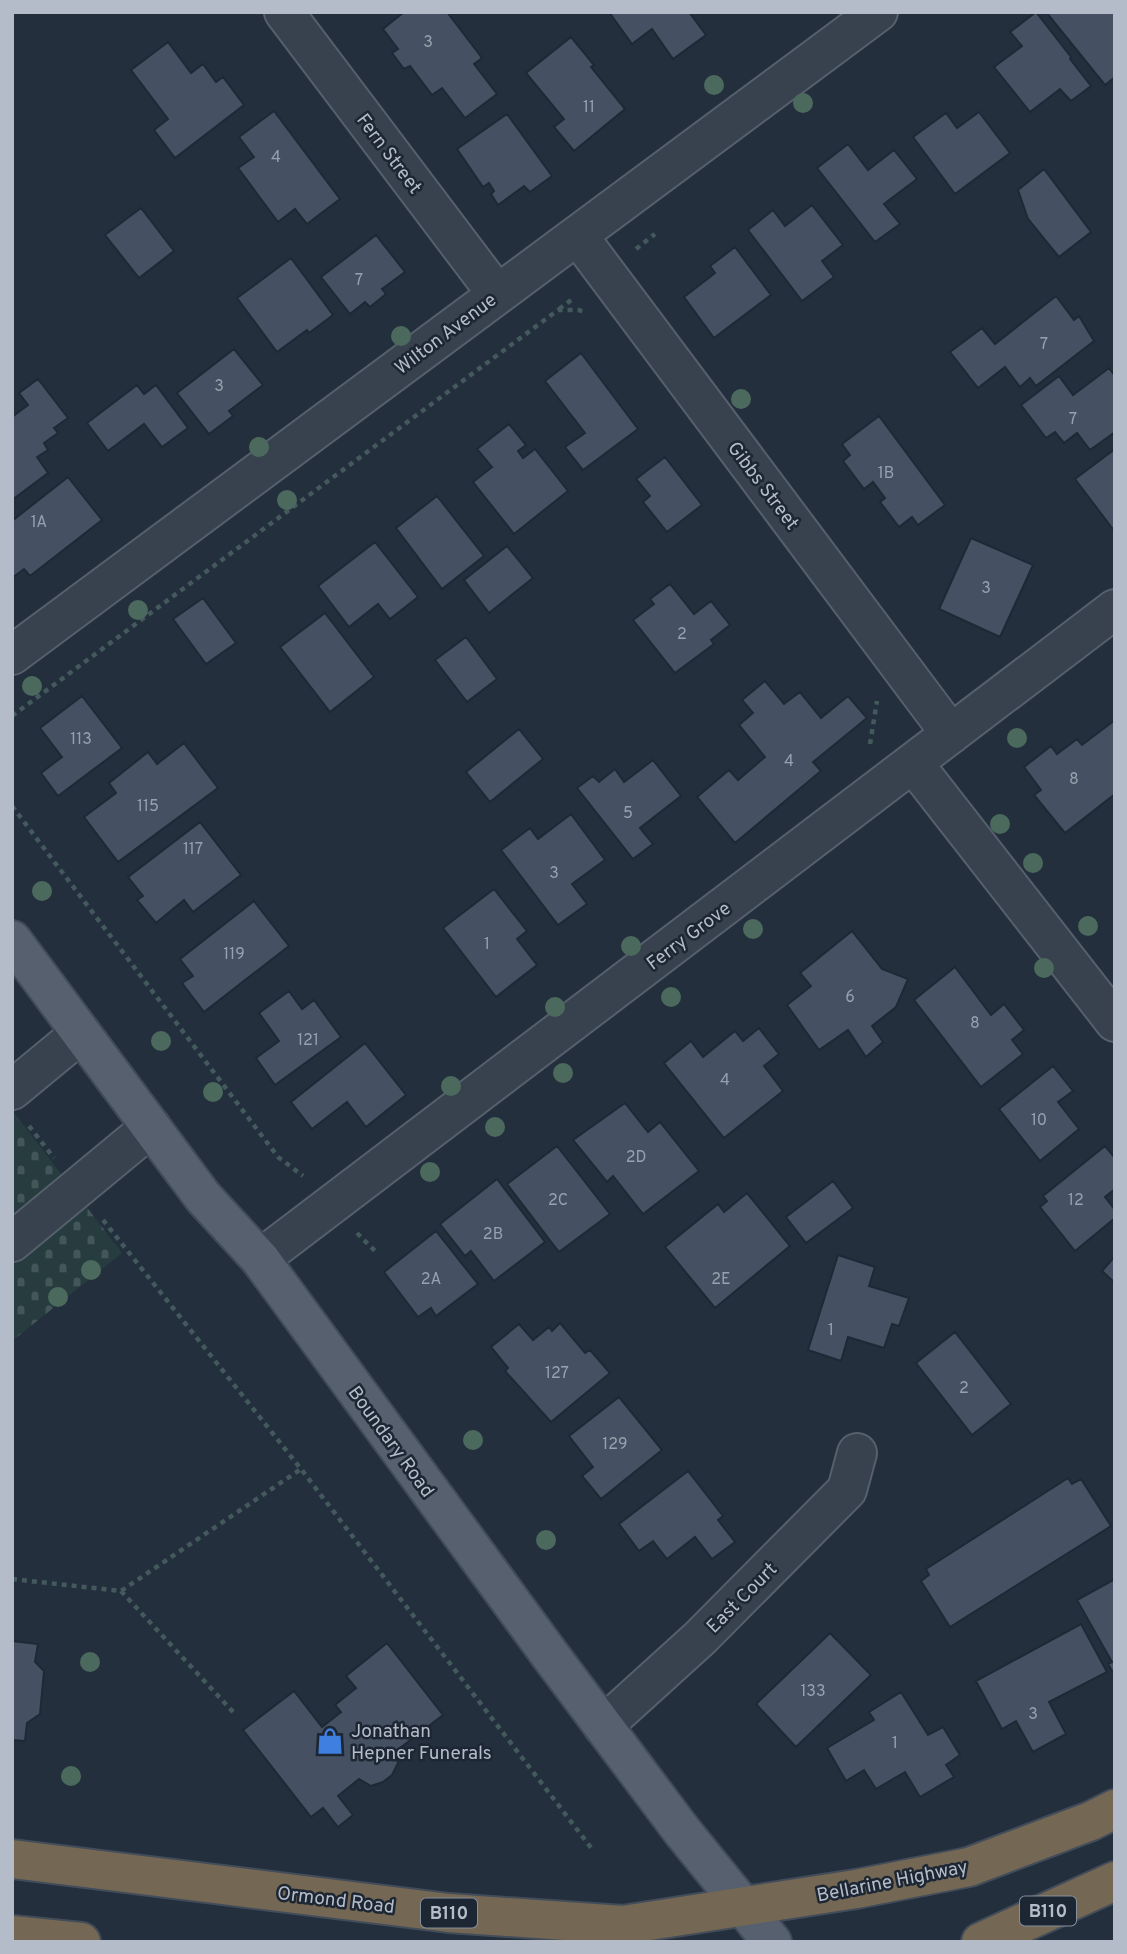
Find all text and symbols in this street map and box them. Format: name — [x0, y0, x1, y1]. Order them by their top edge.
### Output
house number: 3 — [423, 33, 433, 53]
house number: 11 — [583, 98, 595, 118]
street label: Fern Street — [350, 109, 426, 199]
house number: 4 — [271, 148, 281, 168]
house number: 7 — [355, 271, 363, 291]
street label: Wilton Avenue — [391, 289, 502, 381]
house number: 7 — [1040, 335, 1048, 355]
house number: 3 — [214, 377, 224, 397]
house number: 7 — [1069, 410, 1077, 430]
street label: Gibbs Street — [721, 437, 804, 535]
house number: 1B — [878, 464, 894, 484]
house number: 1A — [31, 513, 47, 533]
house number: 3 — [981, 579, 991, 599]
house number: 2 — [677, 625, 687, 645]
house number: 113 — [70, 730, 92, 750]
house number: 4 — [784, 752, 794, 772]
house number: 8 — [1069, 770, 1079, 790]
house number: 115 — [137, 797, 159, 817]
house number: 5 — [623, 804, 633, 824]
house number: 117 — [183, 840, 203, 860]
house number: 3 — [549, 864, 559, 884]
street label: Ferry Grove — [642, 897, 736, 976]
house number: 1 — [484, 935, 490, 955]
house number: 119 — [223, 945, 245, 965]
house number: 6 — [845, 988, 855, 1008]
house number: 8 — [970, 1014, 980, 1034]
house number: 121 — [297, 1031, 319, 1051]
house number: 4 — [720, 1071, 730, 1091]
house number: 10 — [1031, 1111, 1047, 1131]
house number: 2D — [626, 1148, 646, 1168]
house number: 2C — [548, 1191, 568, 1211]
house number: 12 — [1068, 1191, 1084, 1211]
house number: 2B — [483, 1225, 503, 1245]
house number: 2A — [421, 1270, 441, 1290]
house number: 2E — [711, 1270, 731, 1290]
house number: 1 — [828, 1321, 834, 1341]
house number: 127 — [545, 1364, 569, 1384]
house number: 2 — [959, 1379, 969, 1399]
street label: Boundary Road — [342, 1382, 439, 1503]
house number: 129 — [602, 1435, 628, 1455]
street label: East Court — [702, 1558, 783, 1639]
house number: 133 — [800, 1682, 826, 1702]
house number: 3 — [1028, 1705, 1038, 1725]
place label: Jonathan Hepner Funerals — [351, 1720, 492, 1766]
shop icon: Jonathan Hepner Funerals — [315, 1726, 345, 1756]
house number: 1 — [892, 1734, 898, 1754]
street label: Bellarine Highway — [815, 1856, 970, 1908]
street label: Ormond Road — [276, 1882, 396, 1920]
road number: B110 — [1020, 1896, 1076, 1926]
road number: B110 — [421, 1898, 477, 1927]

